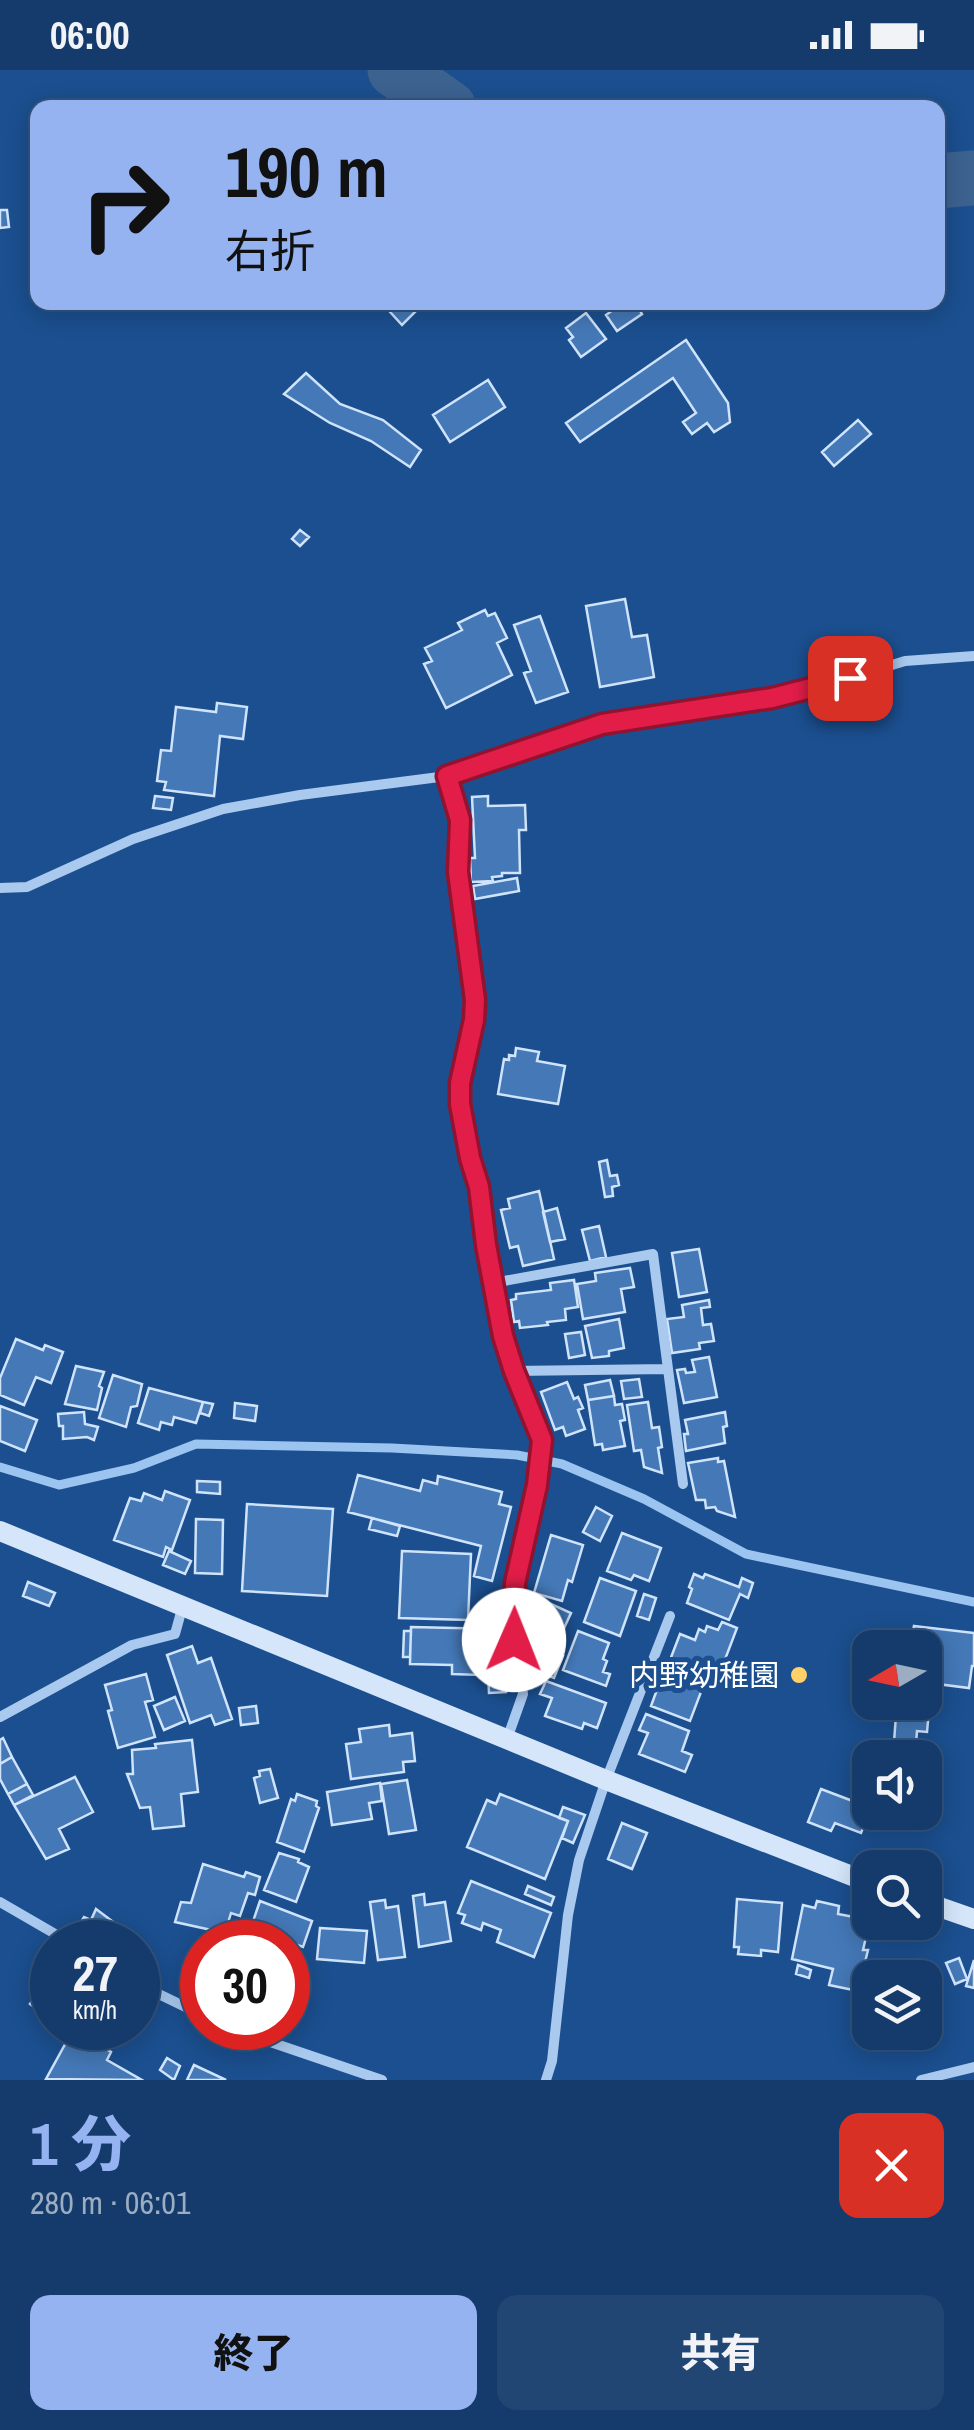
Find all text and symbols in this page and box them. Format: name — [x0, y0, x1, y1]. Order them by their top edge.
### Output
text: 06:00 — [50, 10, 130, 61]
text: 190 m — [225, 125, 388, 219]
icon: right — [60, 140, 190, 270]
text: 右折 — [225, 220, 315, 281]
pin — [808, 636, 893, 721]
icon: arrive — [823, 651, 878, 706]
position arrow — [462, 1588, 566, 1692]
north arrow — [852, 1630, 942, 1720]
map controls — [852, 1630, 942, 2050]
place label: 内野幼稚園 — [629, 1655, 779, 1695]
marker: 内野幼稚園 — [788, 1664, 810, 1686]
button: sound — [852, 1740, 942, 1830]
button: search — [852, 1850, 942, 1940]
speed limit sign: 30 — [180, 1920, 310, 2050]
text: 27 — [72, 1939, 118, 2007]
button: layers — [852, 1960, 942, 2050]
text: km/h — [73, 1993, 117, 2027]
text: 1 分 — [30, 2103, 131, 2184]
button: close — [839, 2113, 944, 2218]
text: 280 m · 06:01 — [30, 2181, 190, 2224]
button: 終了 — [30, 2295, 477, 2410]
button: 共有 — [497, 2295, 944, 2410]

